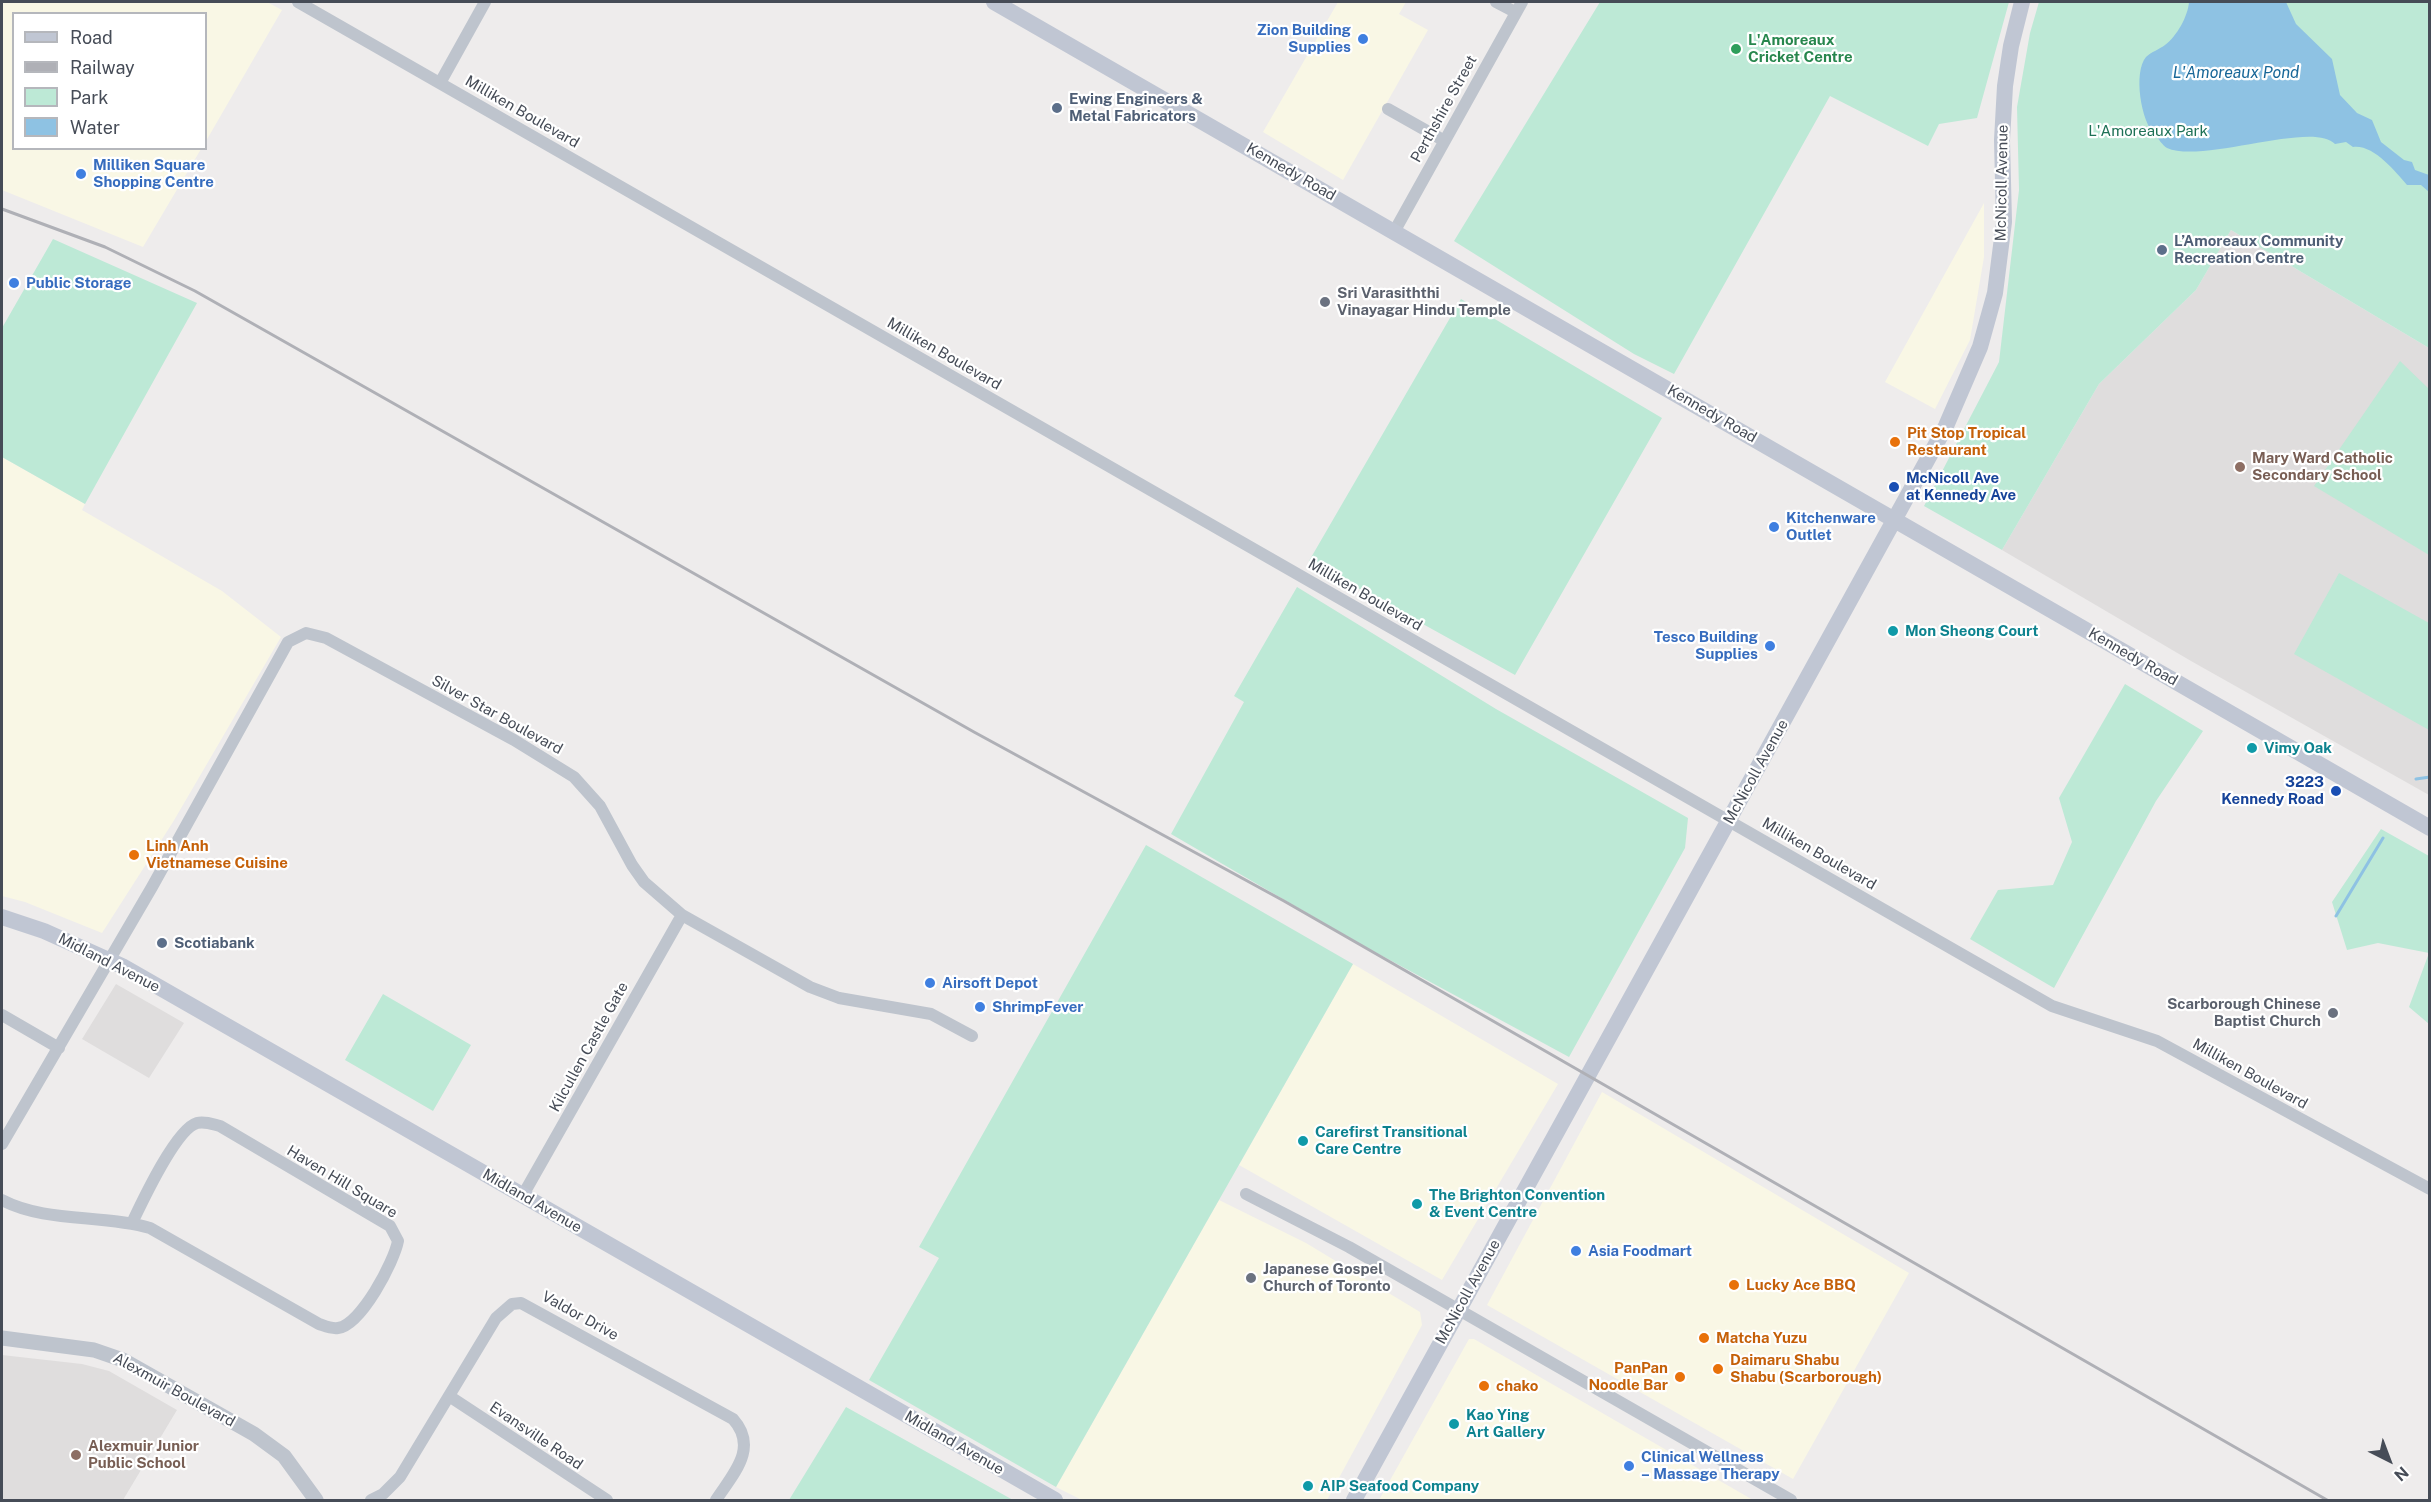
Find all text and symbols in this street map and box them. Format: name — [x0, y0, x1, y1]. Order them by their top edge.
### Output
legend — [12, 12, 207, 150]
place label: Zion Building Supplies — [1257, 21, 1351, 56]
text: Road — [70, 27, 113, 48]
place label: L'Amoreaux Cricket Centre — [1748, 31, 1853, 66]
marker: Zion Building Supplies — [1356, 32, 1370, 46]
marker: L'Amoreaux Cricket Centre — [1729, 42, 1743, 56]
street label: Perthshire Street — [1407, 52, 1481, 166]
text: Railway — [70, 57, 135, 78]
water label: L'Amoreaux Pond — [2173, 63, 2299, 83]
street label: Milliken Boulevard — [462, 72, 582, 152]
text: Park — [70, 87, 108, 108]
place label: Ewing Engineers & Metal Fabricators — [1069, 90, 1203, 125]
marker: Ewing Engineers & Metal Fabricators — [1050, 101, 1064, 115]
text: Water — [70, 117, 120, 138]
park label: L'Amoreaux Park — [2088, 122, 2208, 140]
street label: McNicoll Avenue — [1992, 124, 2012, 242]
street label: Kennedy Road — [1243, 139, 1339, 205]
place label: Milliken Square Shopping Centre — [93, 156, 214, 191]
marker: Milliken Square Shopping Centre — [74, 167, 88, 181]
place label: L’Amoreaux Community Recreation Centre — [2174, 232, 2344, 267]
marker: L’Amoreaux Community Recreation Centre — [2155, 243, 2169, 257]
place label: Public Storage — [26, 274, 131, 292]
marker: Public Storage — [7, 276, 21, 290]
place label: Sri Varasiththi Vinayagar Hindu Temple — [1337, 284, 1511, 319]
marker: Sri Varasiththi Vinayagar Hindu Temple — [1318, 295, 1332, 309]
street label: Milliken Boulevard — [884, 314, 1004, 394]
street label: Kennedy Road — [1664, 381, 1760, 447]
place label: Pit Stop Tropical Restaurant — [1907, 424, 2026, 459]
marker: Pit Stop Tropical Restaurant — [1888, 435, 1902, 449]
place label: Mary Ward Catholic Secondary School — [2252, 449, 2393, 484]
marker: Mary Ward Catholic Secondary School — [2233, 460, 2247, 474]
place label: McNicoll Ave at Kennedy Ave — [1906, 469, 2016, 504]
marker: McNicoll Ave at Kennedy Ave — [1887, 480, 1901, 494]
place label: Kitchenware Outlet — [1786, 509, 1876, 544]
marker: Kitchenware Outlet — [1767, 520, 1781, 534]
street label: Milliken Boulevard — [1305, 555, 1425, 635]
place label: Mon Sheong Court — [1905, 622, 2038, 640]
marker: Mon Sheong Court — [1886, 624, 1900, 638]
street label: Kennedy Road — [2085, 624, 2181, 690]
place label: Tesco Building Supplies — [1654, 628, 1758, 663]
marker: Tesco Building Supplies — [1763, 639, 1777, 653]
street label: Silver Star Boulevard — [428, 671, 566, 759]
street label: McNicoll Avenue — [1720, 717, 1792, 827]
place label: Vimy Oak — [2264, 739, 2332, 757]
marker: Vimy Oak — [2245, 741, 2259, 755]
place label: 3223 Kennedy Road — [2221, 773, 2324, 808]
marker: 3223 Kennedy Road — [2329, 784, 2343, 798]
street label: Milliken Boulevard — [1759, 814, 1879, 894]
place label: Linh Anh Vietnamese Cuisine — [146, 837, 288, 872]
marker: Linh Anh Vietnamese Cuisine — [127, 848, 141, 862]
street label: Midland Avenue — [55, 930, 163, 996]
place label: Scotiabank — [174, 934, 255, 952]
marker: Scotiabank — [155, 936, 169, 950]
place label: Airsoft Depot — [942, 974, 1038, 992]
marker: Airsoft Depot — [923, 976, 937, 990]
street label: Kilcullen Castle Gate — [546, 979, 632, 1115]
place label: Scarborough Chinese Baptist Church — [2167, 995, 2321, 1030]
place label: ShrimpFever — [992, 998, 1084, 1016]
marker: ShrimpFever — [973, 1000, 987, 1014]
marker: Scarborough Chinese Baptist Church — [2326, 1006, 2340, 1020]
street label: Milliken Boulevard — [2189, 1035, 2311, 1113]
place label: Carefirst Transitional Care Centre — [1315, 1123, 1468, 1158]
marker: Carefirst Transitional Care Centre — [1296, 1134, 1310, 1148]
street label: Haven Hill Square — [283, 1142, 401, 1222]
street label: Midland Avenue — [479, 1165, 585, 1237]
place label: The Brighton Convention & Event Centre — [1429, 1186, 1605, 1221]
marker: The Brighton Convention & Event Centre — [1410, 1197, 1424, 1211]
street label: McNicoll Avenue — [1432, 1237, 1504, 1347]
place label: Asia Foodmart — [1588, 1242, 1692, 1260]
marker: Asia Foodmart — [1569, 1244, 1583, 1258]
place label: Japanese Gospel Church of Toronto — [1263, 1260, 1391, 1295]
marker: Japanese Gospel Church of Toronto — [1244, 1271, 1258, 1285]
place label: Lucky Ace BBQ — [1746, 1276, 1856, 1294]
marker: Lucky Ace BBQ — [1727, 1278, 1741, 1292]
street label: Valdor Drive — [539, 1288, 621, 1344]
place label: Matcha Yuzu — [1716, 1329, 1807, 1347]
marker: Matcha Yuzu — [1697, 1331, 1711, 1345]
street label: Alexmuir Boulevard — [110, 1349, 238, 1431]
place label: Daimaru Shabu Shabu (Scarborough) — [1730, 1351, 1882, 1386]
place label: PanPan Noodle Bar — [1589, 1359, 1668, 1394]
marker: Daimaru Shabu Shabu (Scarborough) — [1711, 1362, 1725, 1376]
marker: PanPan Noodle Bar — [1673, 1370, 1687, 1384]
place label: chako — [1496, 1377, 1538, 1395]
marker: chako — [1477, 1379, 1491, 1393]
street label: Evansville Road — [486, 1398, 586, 1474]
place label: Kao Ying Art Gallery — [1466, 1406, 1545, 1441]
street label: Midland Avenue — [901, 1407, 1007, 1479]
marker: Kao Ying Art Gallery — [1447, 1417, 1461, 1431]
north arrow — [2359, 1430, 2419, 1490]
place label: Alexmuir Junior Public School — [88, 1437, 199, 1472]
marker: Alexmuir Junior Public School — [69, 1448, 83, 1462]
place label: Clinical Wellness – Massage Therapy — [1641, 1448, 1780, 1483]
marker: Clinical Wellness – Massage Therapy — [1622, 1459, 1636, 1473]
text: N — [2390, 1462, 2412, 1485]
place label: AIP Seafood Company — [1320, 1477, 1479, 1495]
marker: AIP Seafood Company — [1301, 1479, 1315, 1493]

